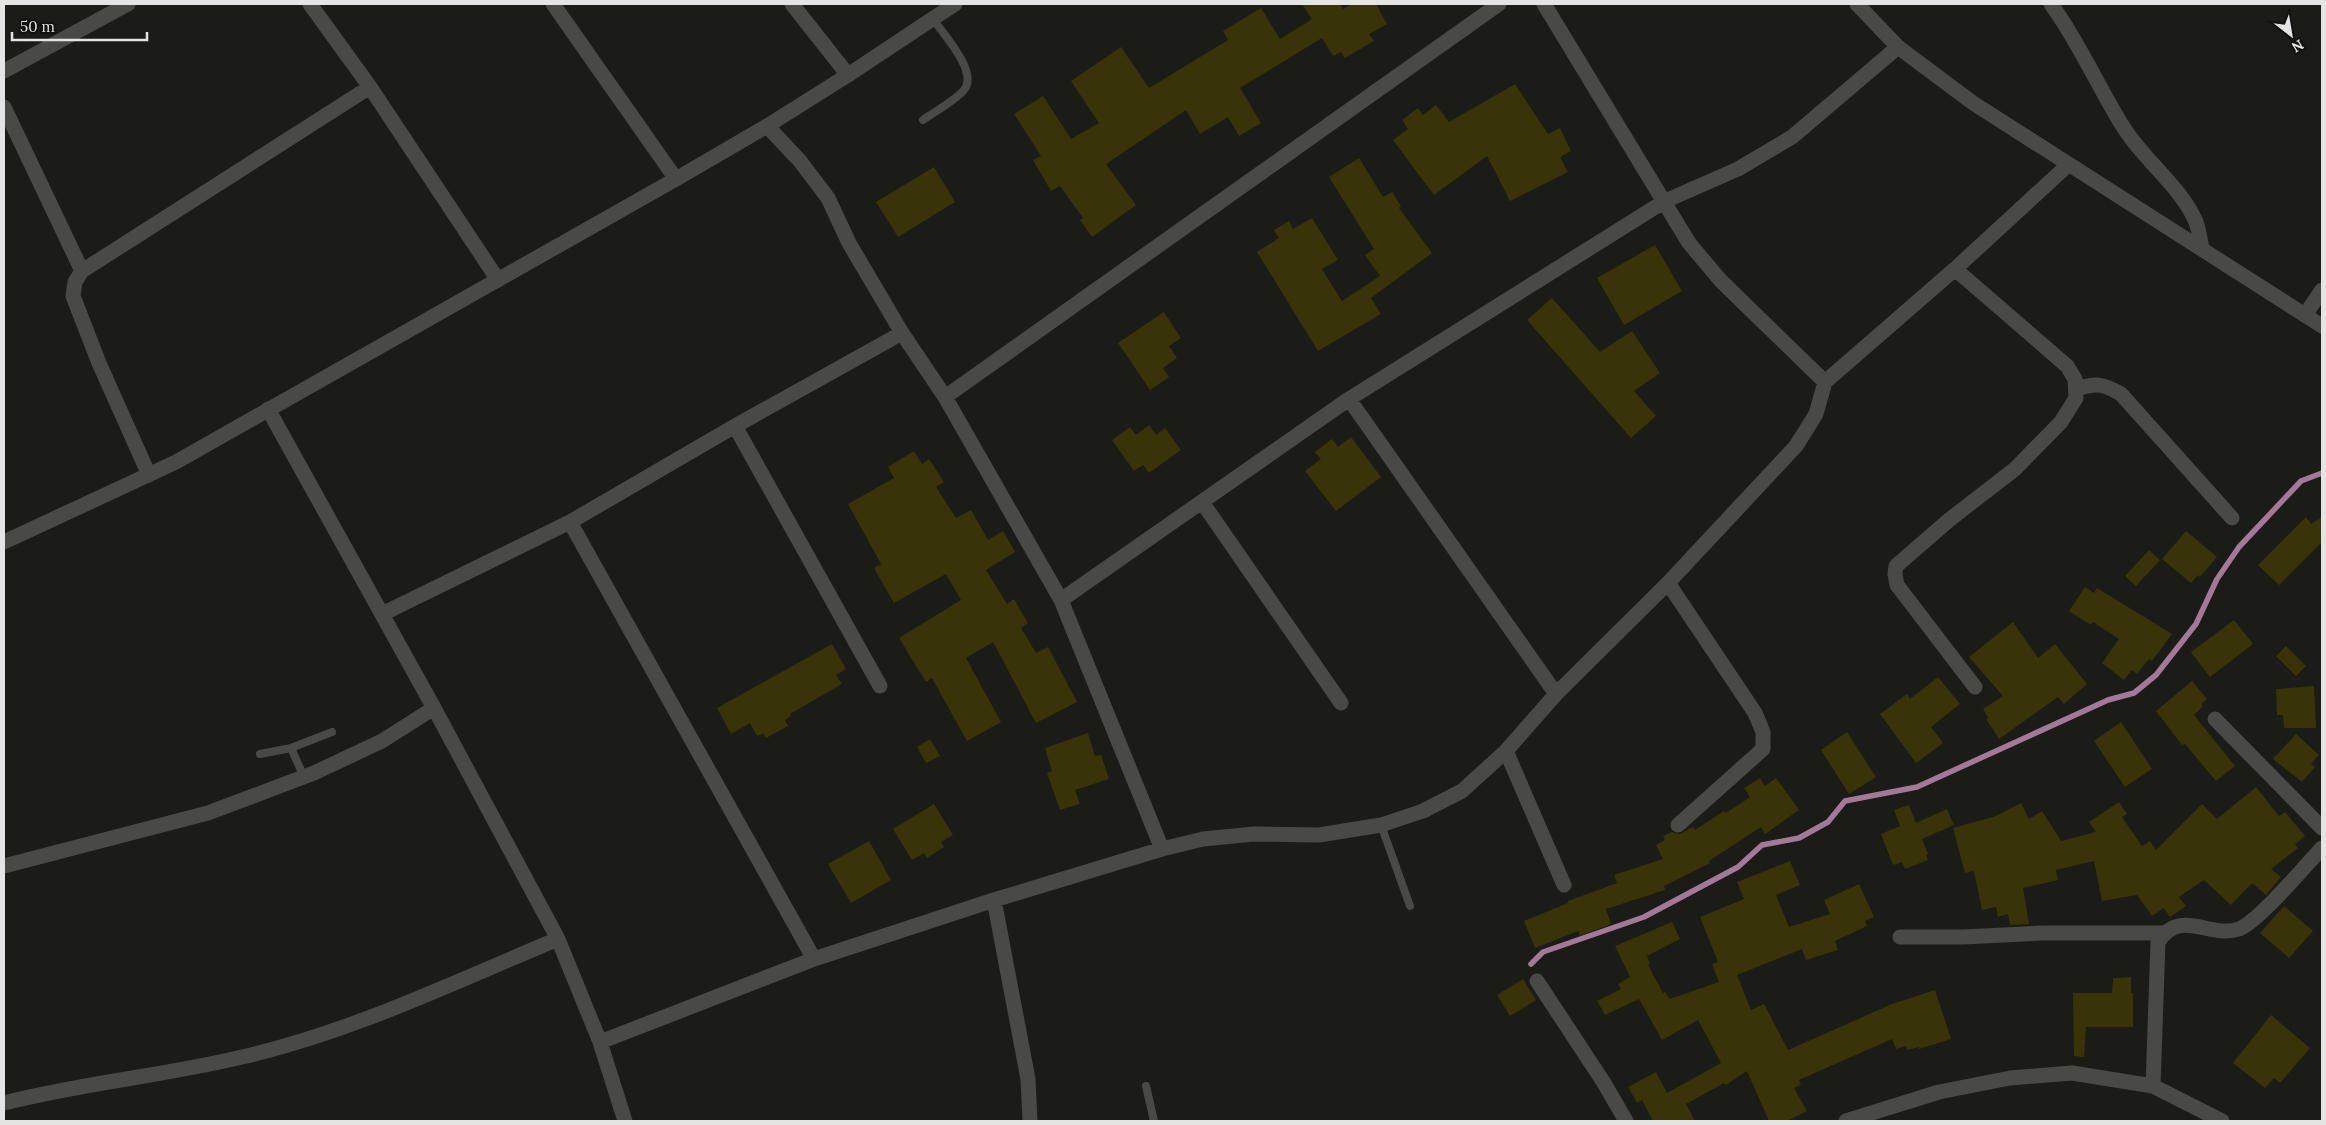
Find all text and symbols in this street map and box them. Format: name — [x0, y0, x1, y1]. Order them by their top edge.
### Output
scale bar — [12, 10, 148, 42]
north arrow — [2266, 10, 2316, 60]
text: 50 m — [20, 17, 55, 36]
text: N — [2288, 36, 2307, 57]

